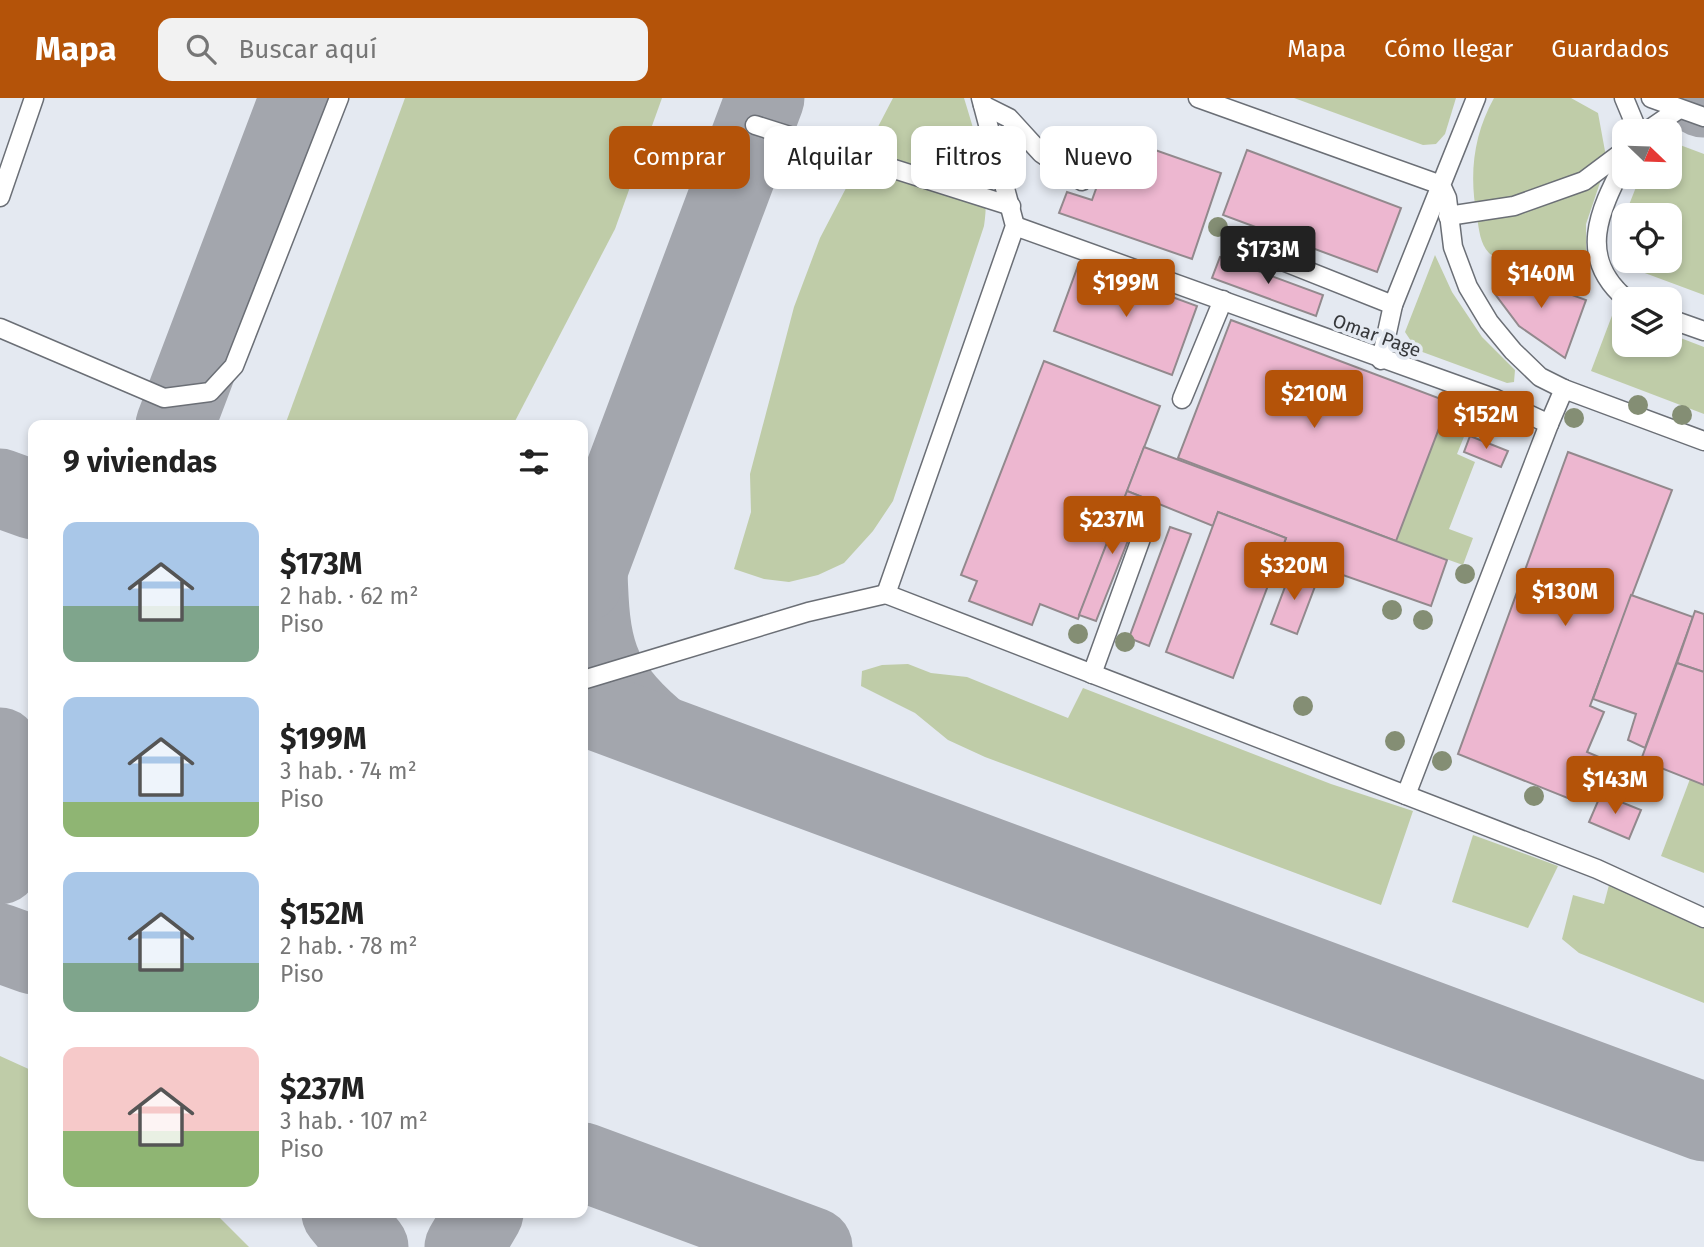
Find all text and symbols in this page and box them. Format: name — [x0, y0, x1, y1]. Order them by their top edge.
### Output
search box — [158, 18, 648, 81]
text: Mapa — [35, 29, 116, 69]
icon: search — [182, 30, 220, 68]
text: Buscar aquí — [238, 34, 377, 65]
text: Mapa — [1287, 35, 1346, 63]
text: Cómo llegar — [1384, 35, 1513, 63]
text: Guardados — [1551, 35, 1669, 63]
north arrow — [1612, 119, 1682, 189]
map controls — [1612, 119, 1682, 357]
chip: Comprar — [609, 126, 750, 189]
chip: Alquilar — [764, 126, 897, 189]
chip: Filtros — [911, 126, 1026, 189]
chip: Nuevo — [1040, 126, 1157, 189]
button: locate — [1612, 203, 1682, 273]
pin: $173M — [1219, 226, 1317, 286]
text: $173M — [1236, 235, 1300, 263]
pin: $140M — [1492, 250, 1590, 310]
text: $140M — [1508, 259, 1575, 287]
pin: $199M — [1077, 260, 1175, 319]
text: $199M — [1093, 268, 1159, 296]
button: layers — [1612, 287, 1682, 357]
street label: Omar Page — [1330, 309, 1424, 362]
pin: $210M — [1265, 370, 1363, 430]
text: $210M — [1281, 379, 1347, 407]
pin: $152M — [1437, 392, 1535, 451]
text: $152M — [1454, 400, 1518, 428]
icon: filters — [515, 443, 553, 481]
text: 9 viviendas — [63, 444, 217, 480]
pin: $237M — [1063, 496, 1161, 556]
text: $237M — [1080, 505, 1144, 533]
pin: $320M — [1245, 542, 1343, 602]
text: $173M — [280, 546, 362, 582]
icon: home — [119, 550, 203, 634]
text: $320M — [1260, 551, 1328, 579]
pin: $130M — [1516, 568, 1614, 628]
text: $130M — [1532, 577, 1598, 605]
text: 2 hab. · 62 m² — [280, 582, 418, 610]
text: Piso — [280, 610, 324, 638]
text: $199M — [280, 721, 367, 757]
icon: home — [119, 725, 203, 809]
pin: $143M — [1566, 756, 1664, 816]
text: 3 hab. · 74 m² — [280, 757, 417, 785]
text: $143M — [1582, 765, 1648, 793]
text: Piso — [280, 785, 324, 813]
text: $152M — [280, 896, 364, 932]
icon: home — [119, 900, 203, 984]
text: 2 hab. · 78 m² — [280, 932, 417, 960]
text: Piso — [280, 960, 324, 988]
text: $237M — [280, 1071, 365, 1107]
icon: home — [119, 1075, 203, 1159]
text: 3 hab. · 107 m² — [280, 1107, 428, 1135]
text: Piso — [280, 1135, 324, 1163]

